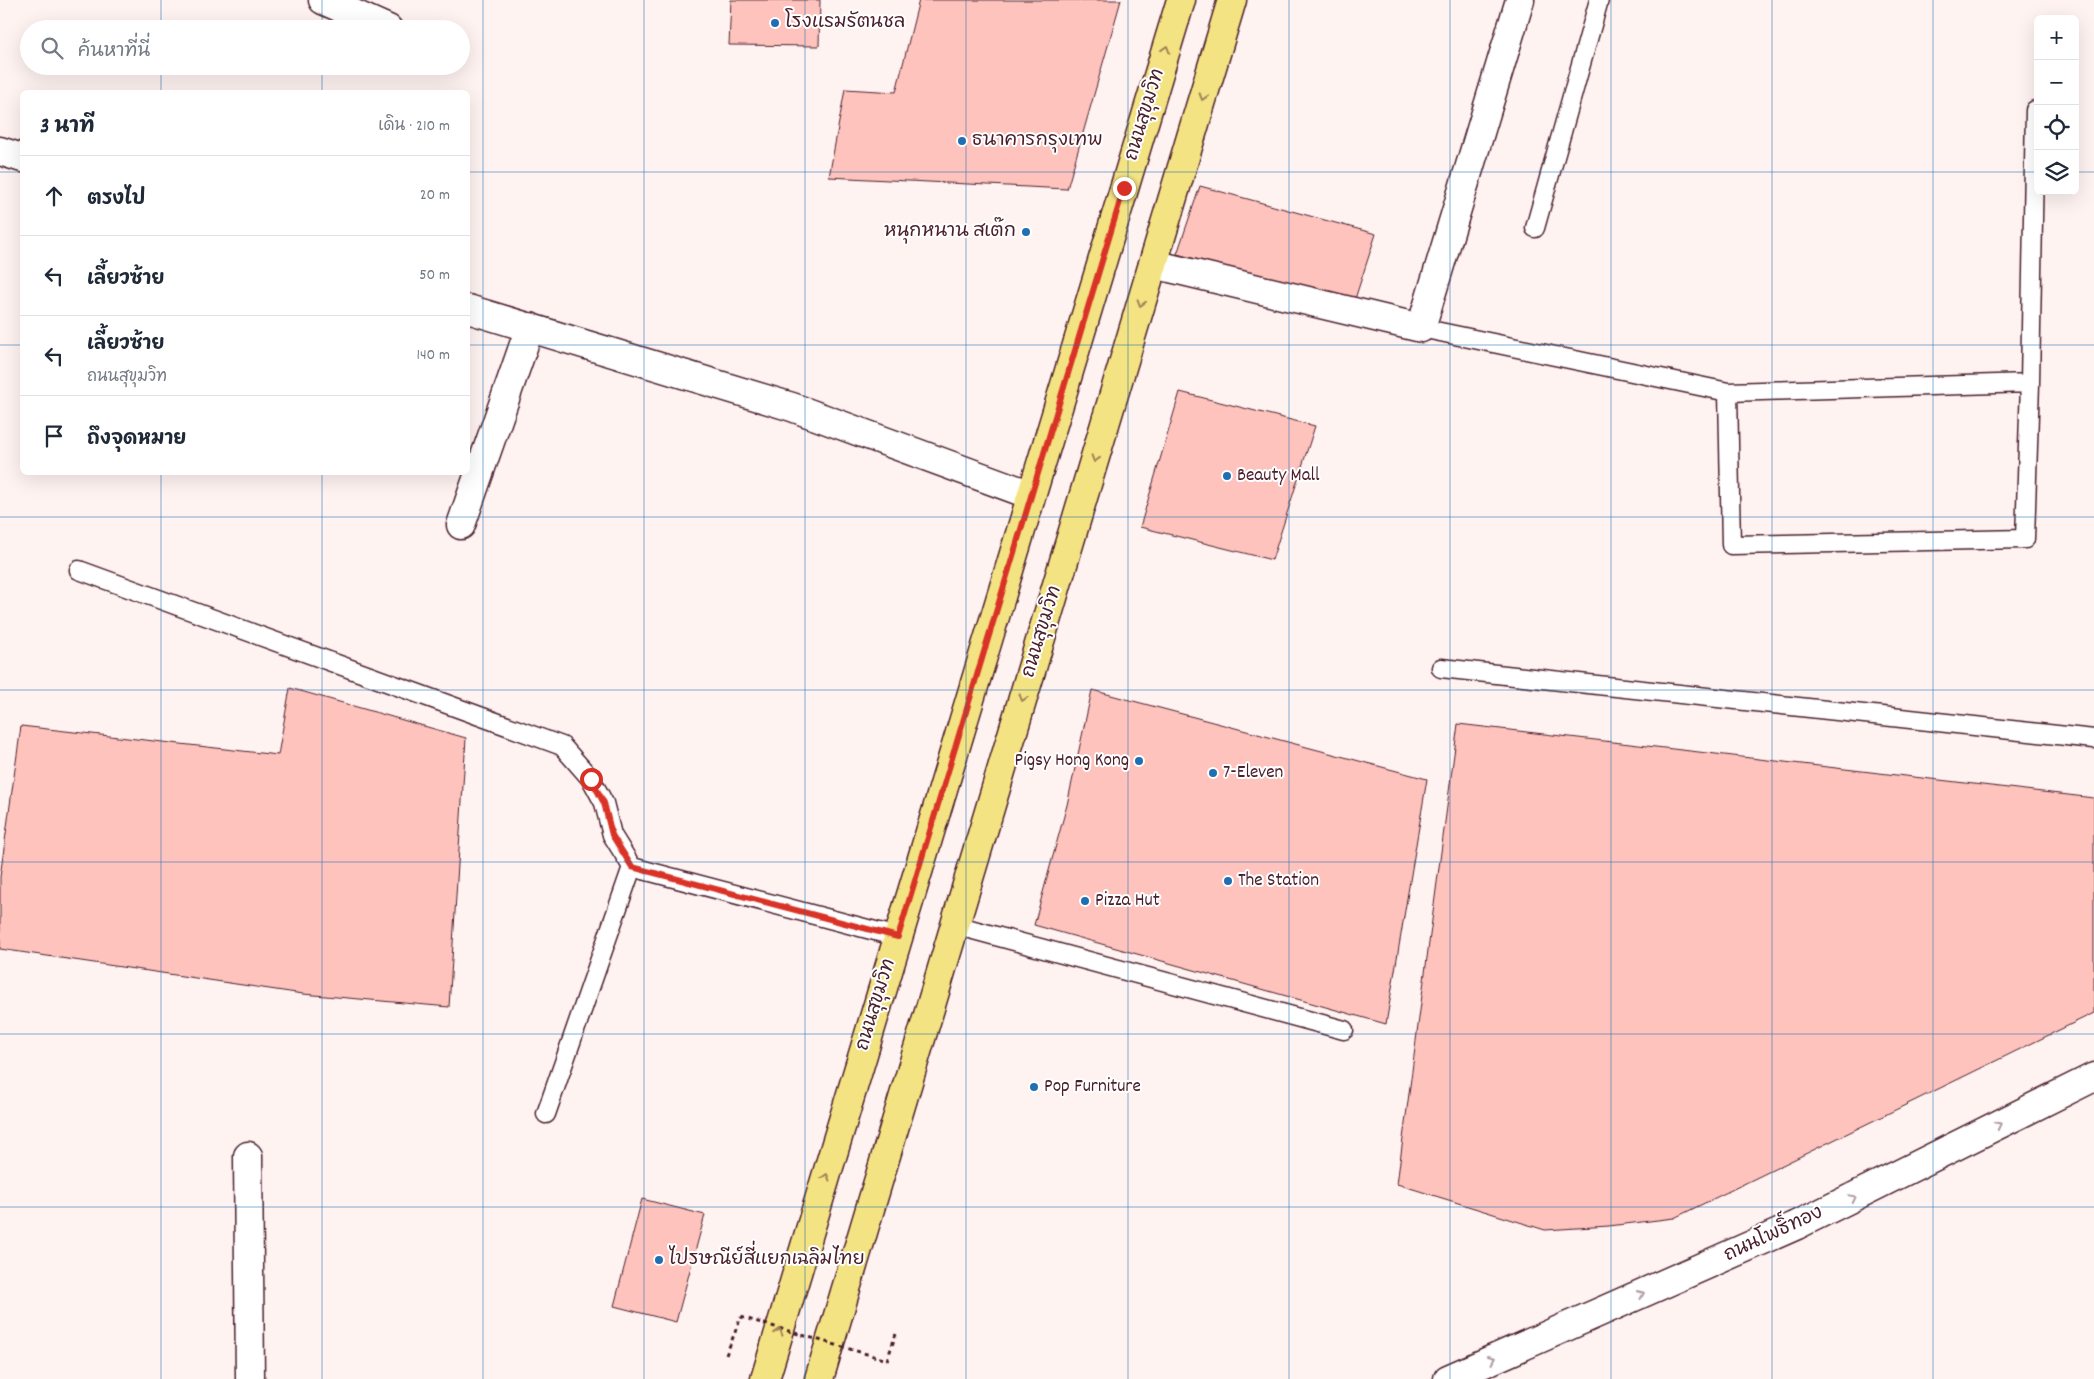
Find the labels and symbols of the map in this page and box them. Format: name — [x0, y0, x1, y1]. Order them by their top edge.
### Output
place label: โรงแรมรัตนชล — [785, 8, 905, 37]
marker: โรงแรมรัตนชล — [769, 17, 781, 29]
one-way arrow — [1160, 46, 1170, 54]
street label: ถนนสุขุมวิท — [1119, 66, 1173, 164]
one-way arrow — [1198, 92, 1208, 101]
place label: ธนาคารกรุงเทพ — [972, 128, 1103, 155]
marker: ธนาคารกรุงเทพ — [956, 135, 968, 147]
route end — [1113, 177, 1136, 200]
place label: หนุกหนาน สเต๊ก — [884, 216, 1016, 246]
marker: หนุกหนาน สเต๊ก — [1020, 226, 1032, 238]
one-way arrow — [1137, 298, 1147, 307]
one-way arrow — [1090, 454, 1100, 462]
place label: Beauty Mall — [1237, 463, 1320, 490]
marker: Beauty Mall — [1221, 470, 1233, 482]
street label: ถนนสุขุมวิท — [1016, 583, 1070, 681]
one-way arrow — [1018, 694, 1028, 702]
place label: Pigsy Hong Kong — [1015, 748, 1129, 775]
marker: Pigsy Hong Kong — [1133, 755, 1145, 767]
place label: 7-Eleven — [1223, 760, 1283, 787]
marker: 7-Eleven — [1207, 767, 1219, 779]
route start — [580, 768, 603, 791]
place label: The Station — [1238, 868, 1319, 895]
marker: The Station — [1222, 875, 1234, 887]
place label: Pizza Hut — [1095, 888, 1160, 915]
marker: Pizza Hut — [1079, 895, 1091, 907]
street label: ถนนสุขุมวิท — [850, 956, 904, 1054]
place label: Pop Furniture — [1044, 1074, 1141, 1101]
marker: Pop Furniture — [1028, 1081, 1040, 1093]
one-way arrow — [1993, 1121, 2002, 1131]
one-way arrow — [820, 1173, 830, 1181]
one-way arrow — [1847, 1194, 1856, 1204]
street label: ถนนโพธิ์ทอง — [1717, 1195, 1828, 1270]
place label: ไปรษณีย์สี่แยกเฉลิมไทย — [668, 1240, 865, 1274]
marker: ไปรษณีย์สี่แยกเฉลิมไทย — [653, 1254, 665, 1266]
one-way arrow — [1636, 1290, 1645, 1300]
one-way arrow — [773, 1329, 783, 1337]
one-way arrow — [1487, 1355, 1496, 1366]

